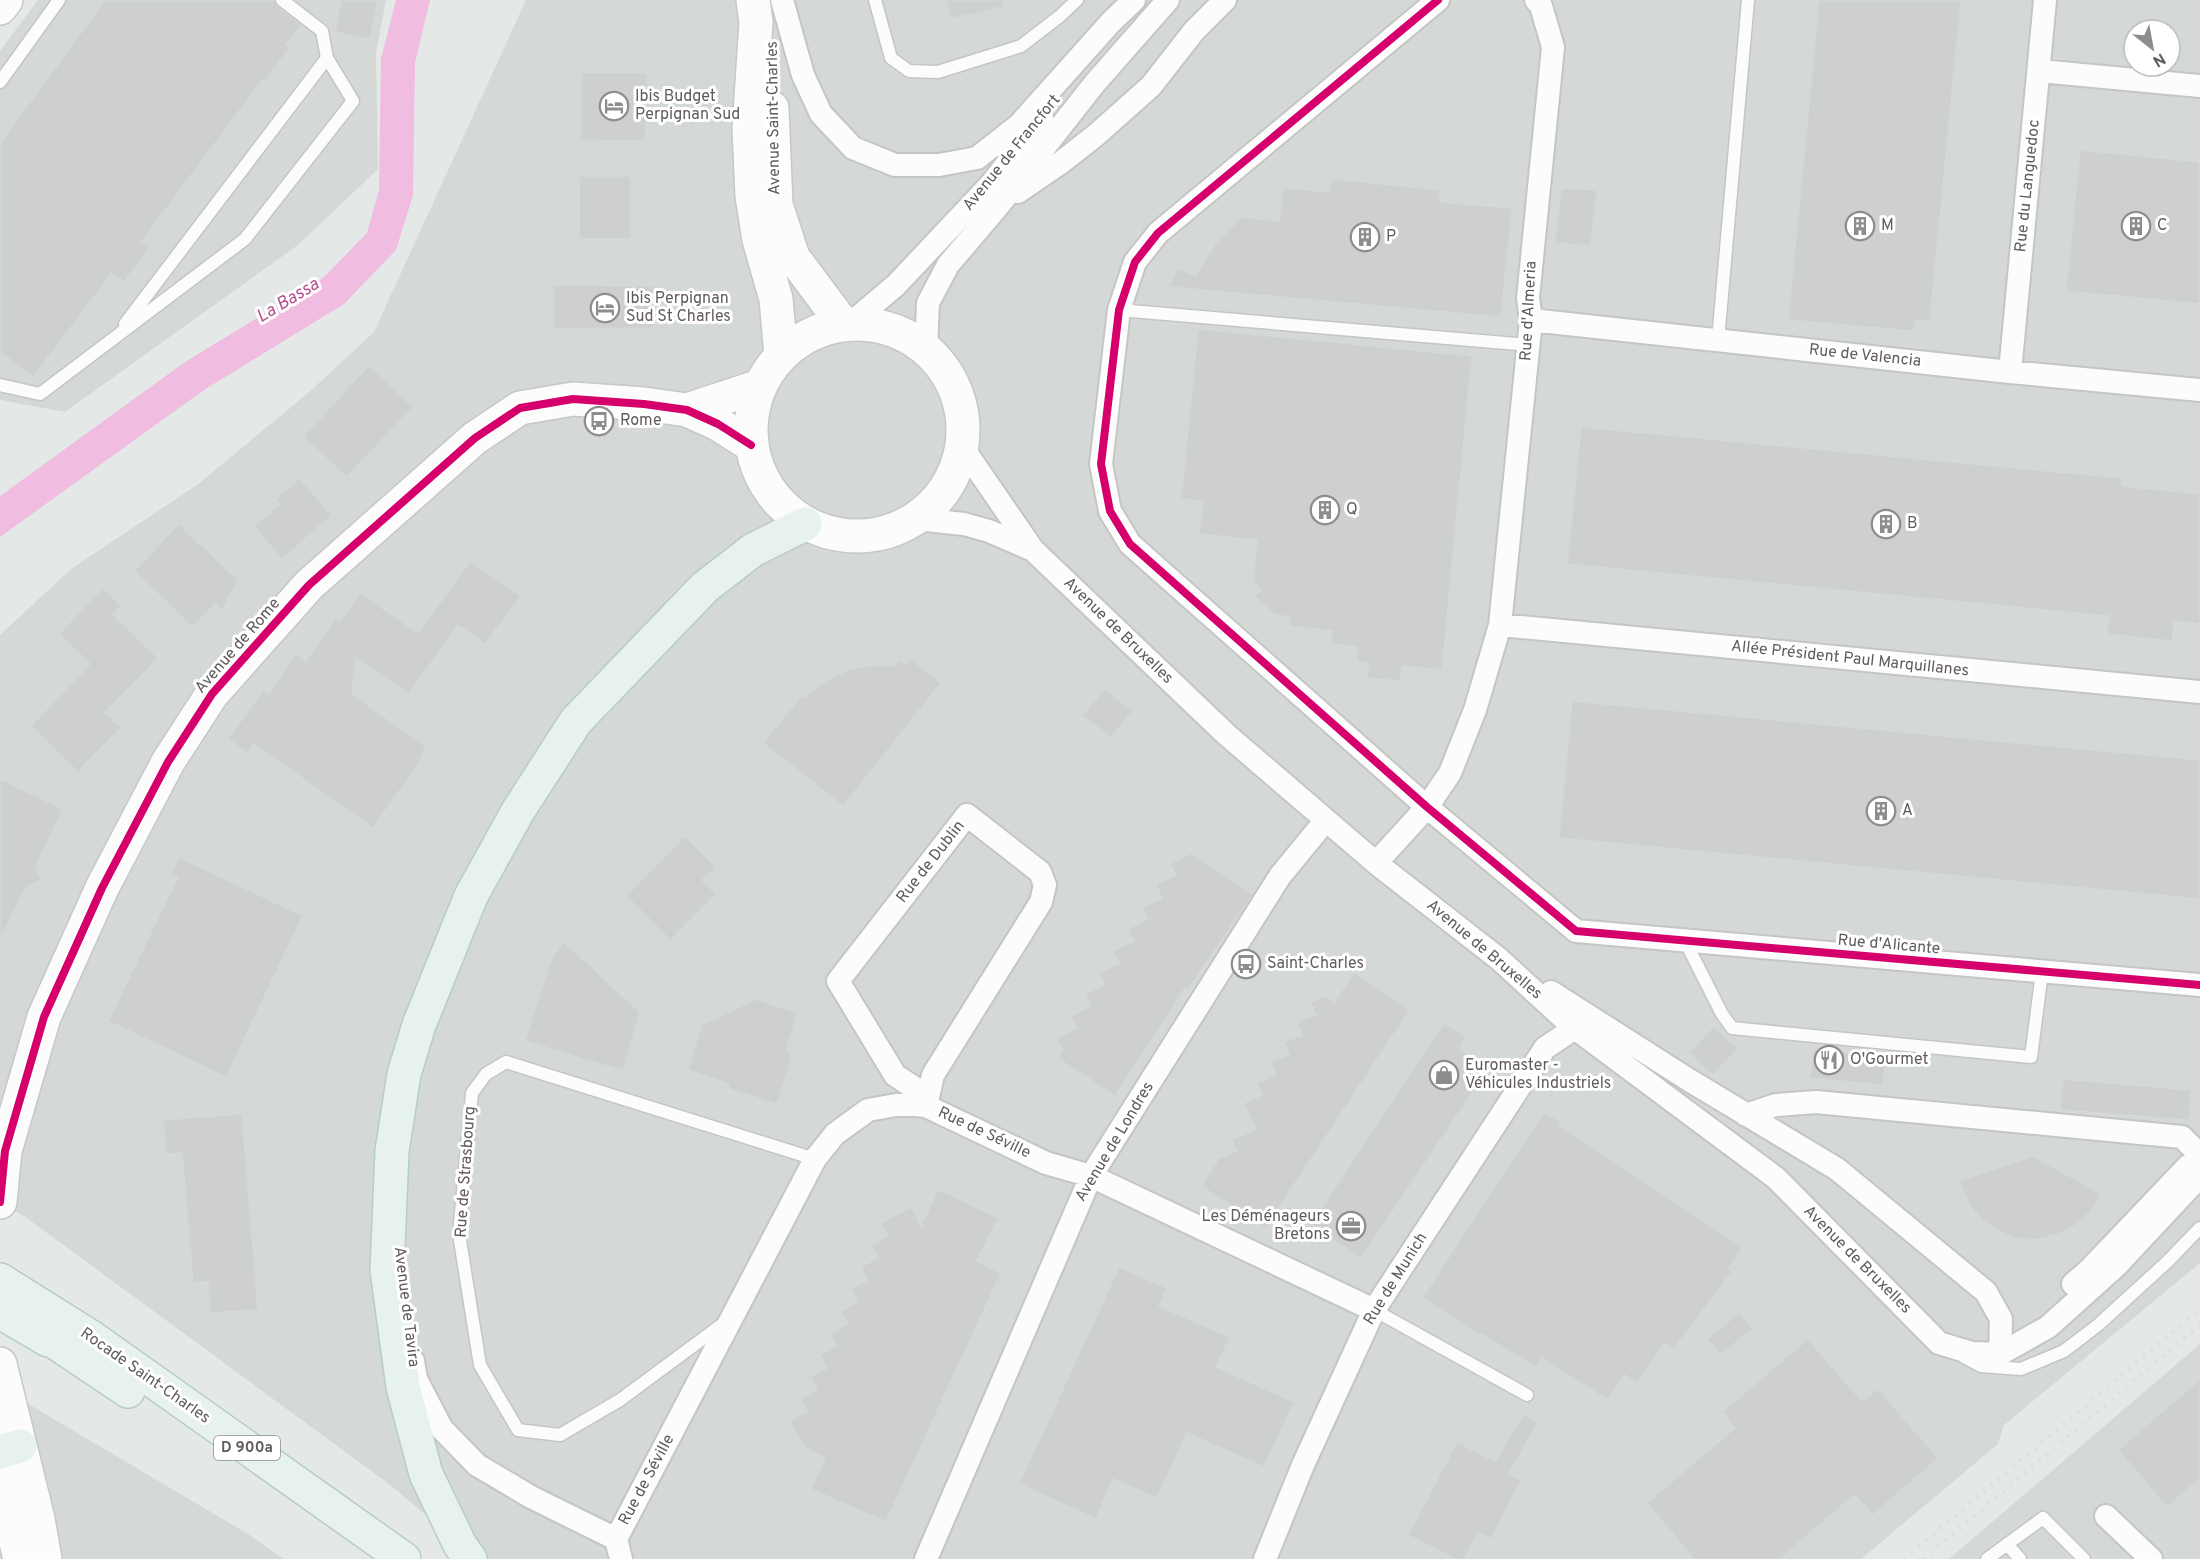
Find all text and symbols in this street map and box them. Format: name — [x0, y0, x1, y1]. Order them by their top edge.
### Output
north arrow — [2122, 18, 2182, 78]
street label: Avenue Saint-Charles — [763, 41, 785, 195]
text: N — [2149, 48, 2169, 71]
place label: Ibis Budget Perpignan Sud — [635, 87, 740, 125]
hotel icon: Ibis Budget Perpignan Sud — [598, 90, 630, 122]
street label: Avenue de Francfort — [959, 91, 1065, 215]
street label: Rue du Languedoc — [2011, 119, 2045, 253]
building icon: M — [1844, 210, 1876, 242]
building icon: C — [2120, 210, 2152, 242]
place label: M — [1881, 216, 1894, 236]
place label: C — [2157, 216, 2167, 236]
building icon: P — [1349, 221, 1381, 253]
place label: P — [1386, 227, 1396, 247]
street label: Rue d'Almeria — [1516, 260, 1542, 362]
water label: La Bassa — [252, 273, 324, 329]
place label: Ibis Perpignan Sud St Charles — [626, 289, 731, 327]
hotel icon: Ibis Perpignan Sud St Charles — [589, 292, 621, 324]
street label: Rue de Valencia — [1808, 340, 1922, 372]
bus stop icon: Rome — [583, 405, 615, 437]
place label: Rome — [620, 411, 662, 431]
building icon: Q — [1309, 494, 1341, 526]
place label: Q — [1346, 500, 1358, 520]
building icon: B — [1870, 508, 1902, 540]
place label: B — [1907, 514, 1918, 534]
street label: Avenue de Bruxelles — [1059, 573, 1177, 689]
street label: Avenue de Rome — [191, 594, 285, 698]
street label: Allée Président Paul Marquillanes — [1730, 637, 1970, 681]
building icon: A — [1865, 795, 1897, 827]
place label: A — [1902, 801, 1913, 821]
street label: Rue de Dublin — [893, 817, 969, 907]
street label: Avenue de Bruxelles — [1422, 896, 1546, 1004]
street label: Rue d'Alicante — [1837, 931, 1941, 959]
bus stop icon: Saint-Charles — [1230, 948, 1262, 980]
place label: Saint-Charles — [1267, 954, 1364, 974]
restaurant icon: O'Gourmet — [1813, 1044, 1845, 1076]
place label: O'Gourmet — [1850, 1050, 1929, 1070]
place label: Euromaster - Véhicules Industriels — [1465, 1056, 1611, 1094]
shop icon: Euromaster - Véhicules Industriels — [1428, 1059, 1460, 1091]
street label: Avenue de Londres — [1071, 1078, 1159, 1206]
street label: Rue de Séville — [934, 1103, 1034, 1163]
street label: Rue de Strasbourg — [451, 1106, 481, 1238]
street label: Avenue de Bruxelles — [1799, 1202, 1915, 1318]
place label: Les Déménageurs Bretons — [1202, 1207, 1330, 1245]
office icon: Les Déménageurs Bretons — [1335, 1210, 1367, 1242]
street label: Rue de Munich — [1360, 1229, 1432, 1329]
street label: Avenue de Tavira — [389, 1246, 423, 1368]
street label: Rocade Saint-Charles — [76, 1324, 214, 1428]
street label: Rue de Séville — [615, 1431, 679, 1529]
road number: D 900a — [214, 1436, 280, 1460]

